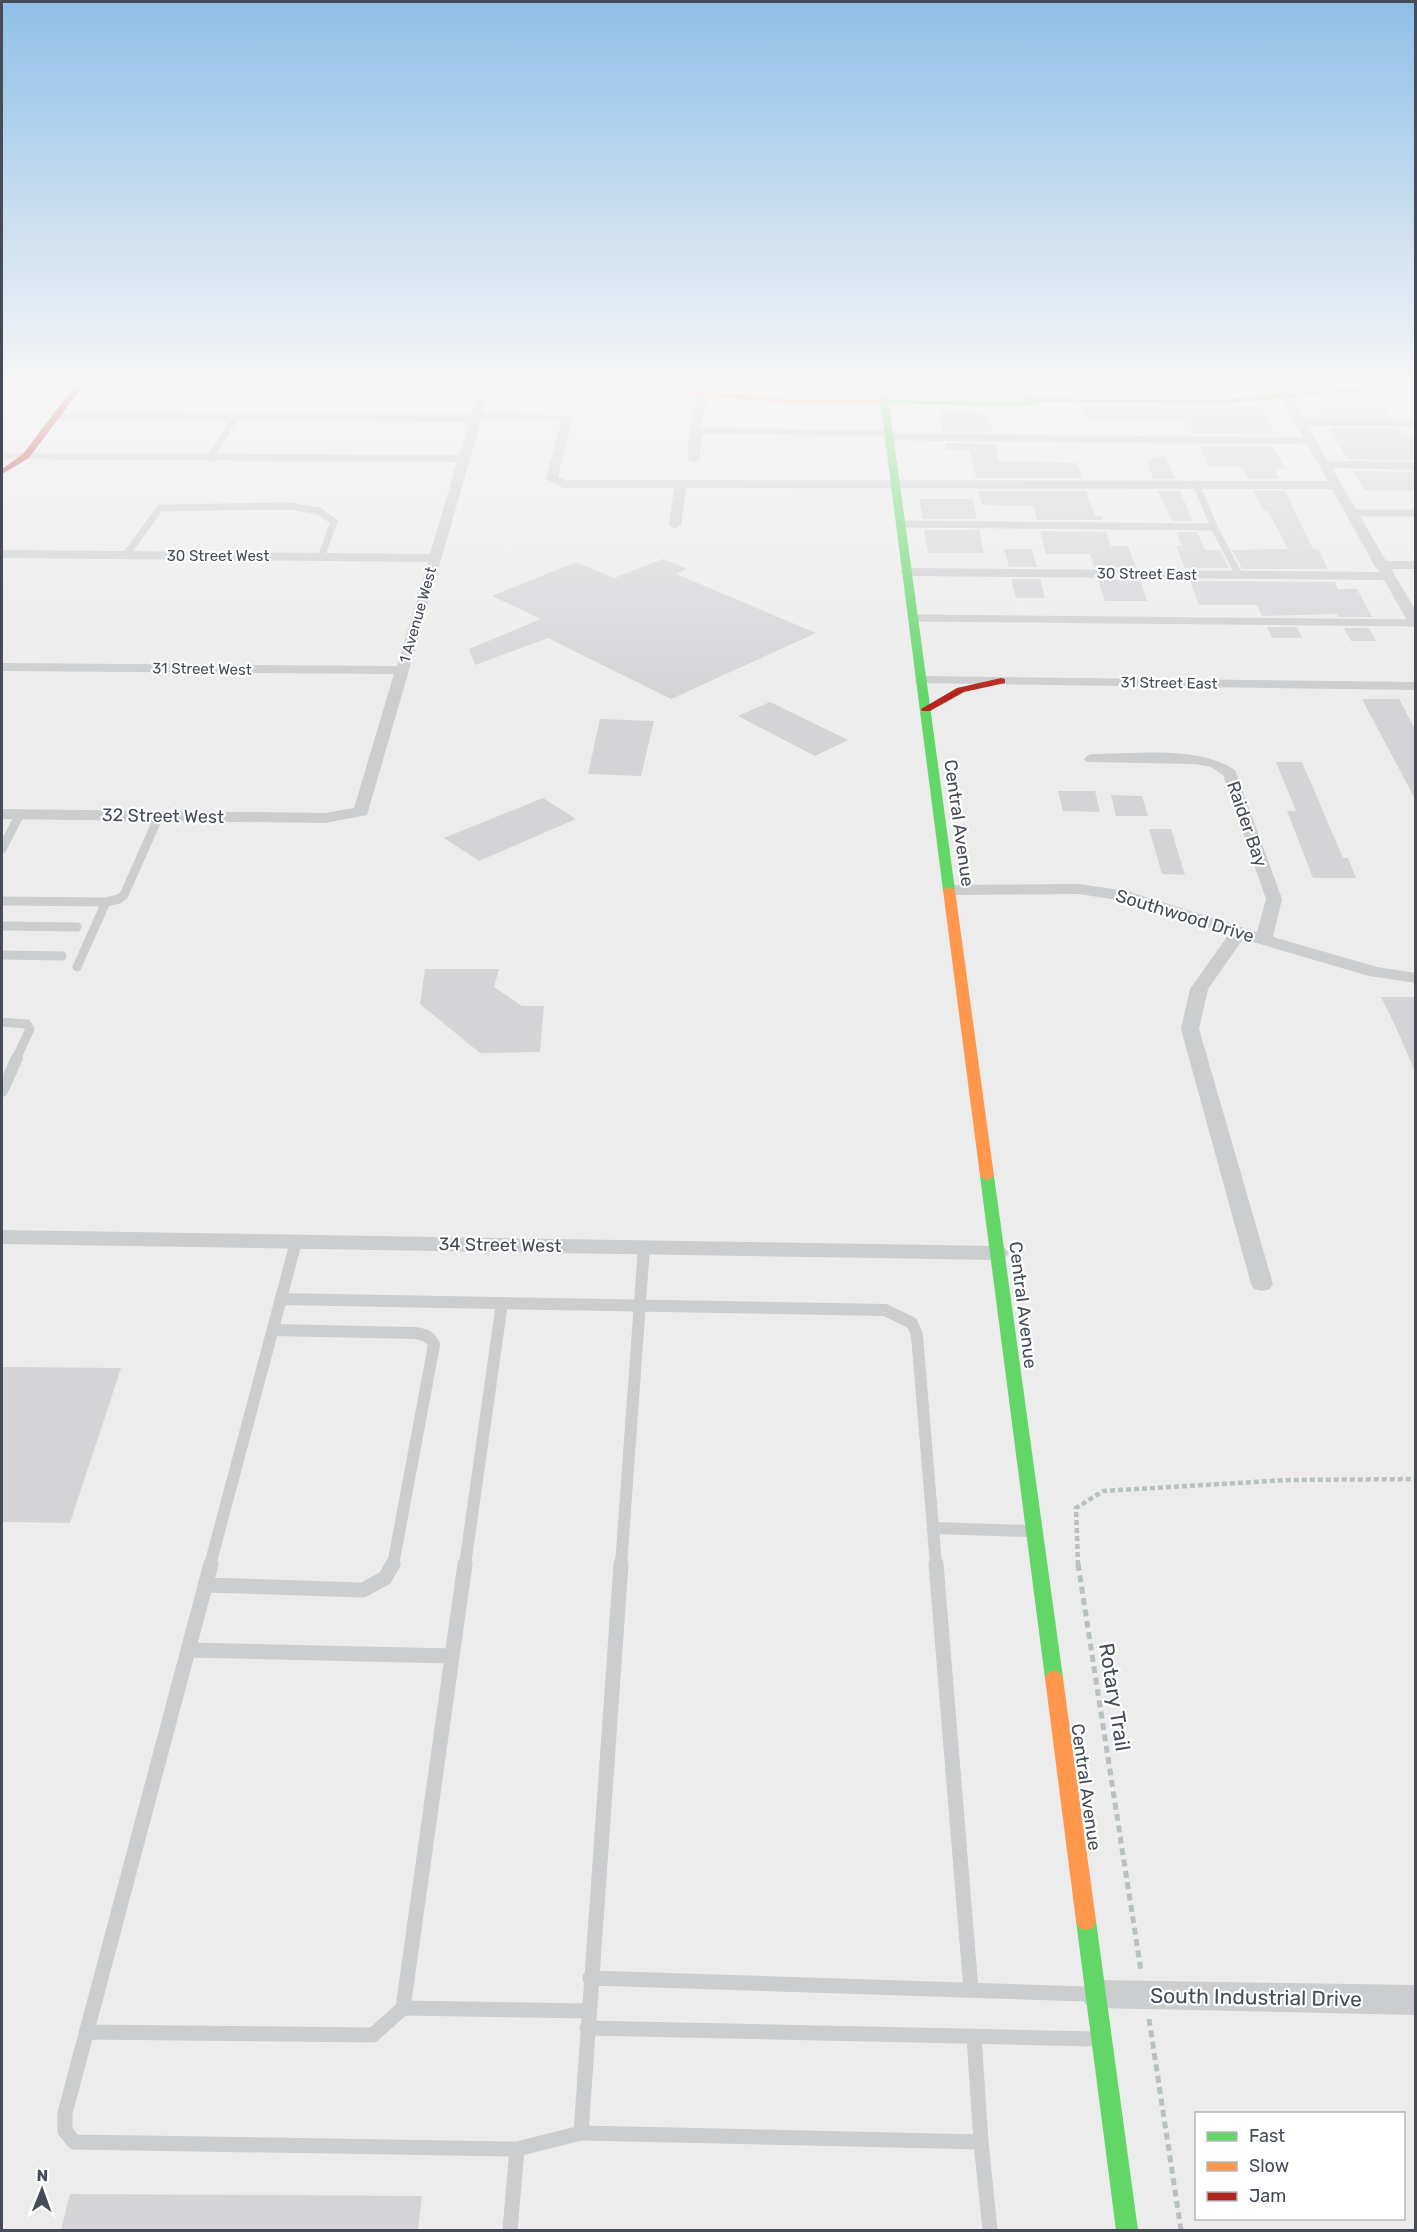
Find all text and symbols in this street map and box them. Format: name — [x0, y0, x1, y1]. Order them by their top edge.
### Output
street label: 30 Street West — [167, 547, 269, 565]
street label: 30 Street East — [1097, 564, 1197, 584]
street label: 1 Avenue West — [396, 565, 440, 665]
street label: 31 Street West — [152, 659, 252, 679]
street label: 31 Street East — [1120, 673, 1218, 693]
street label: Central Avenue — [939, 758, 979, 888]
street label: Raider Bay — [1222, 778, 1272, 870]
street label: 32 Street West — [102, 804, 224, 828]
street label: Southwood Drive — [1113, 884, 1257, 948]
street label: 34 Street West — [438, 1233, 562, 1257]
street label: Central Avenue — [1004, 1240, 1042, 1370]
street label: Rotary Trail — [1094, 1641, 1136, 1753]
street label: Central Avenue — [1066, 1722, 1106, 1852]
street label: South Industrial Drive — [1150, 1983, 1362, 2011]
legend — [1195, 2112, 1405, 2220]
text: Fast — [1249, 2125, 1285, 2147]
text: Slow — [1249, 2155, 1289, 2177]
north arrow — [12, 2160, 72, 2220]
text: N — [36, 2166, 48, 2185]
text: Jam — [1249, 2185, 1286, 2207]

